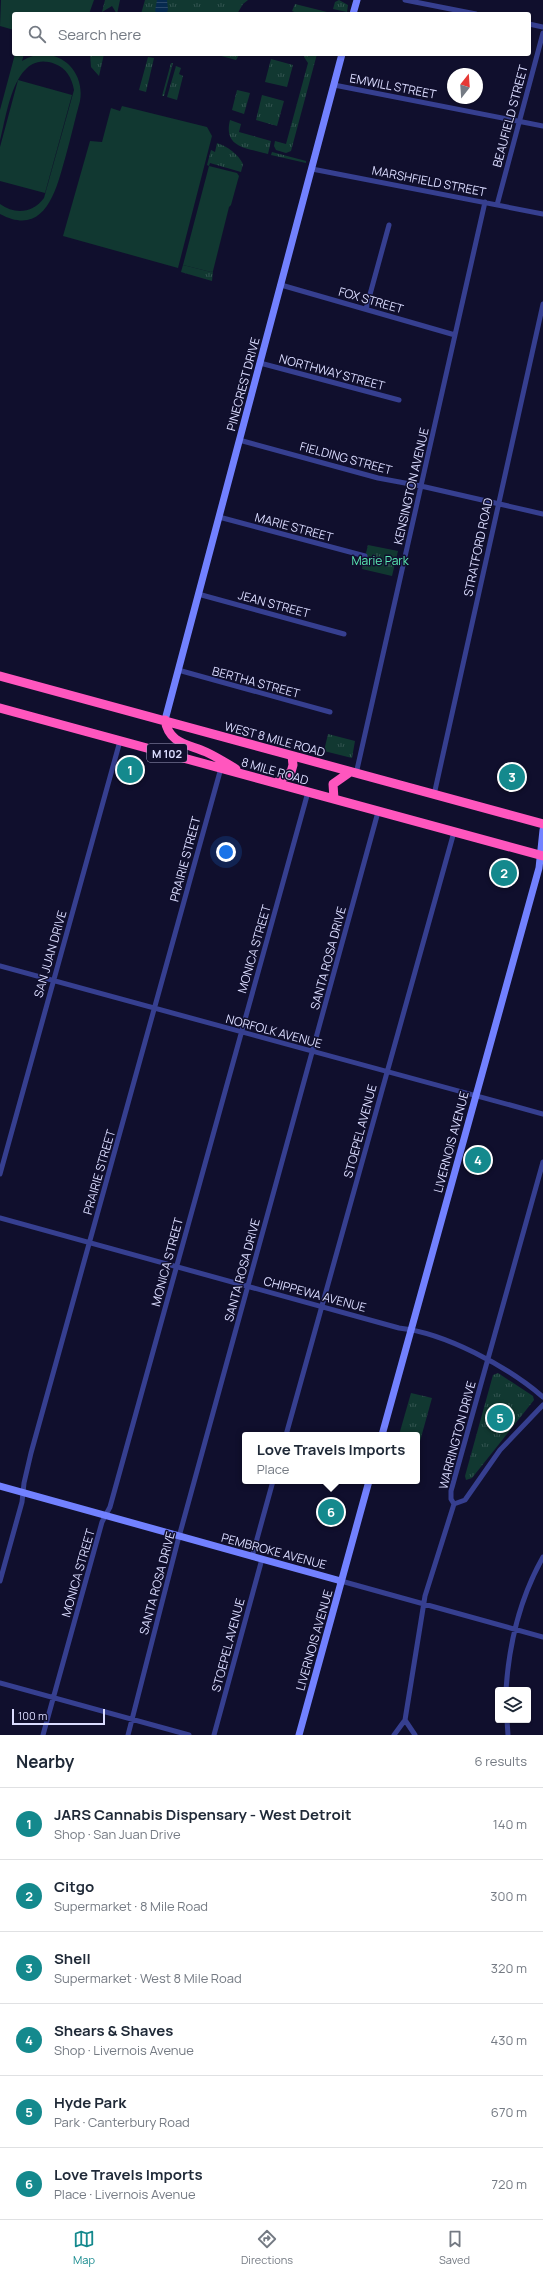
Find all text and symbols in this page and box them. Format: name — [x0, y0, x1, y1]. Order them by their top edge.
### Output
search box — [12, 12, 531, 56]
icon: search — [26, 23, 48, 45]
text: Search here — [58, 24, 141, 45]
street label: BEAUFIELD STREET — [488, 62, 532, 169]
north arrow — [447, 68, 483, 104]
street label: EMWILL STREET — [348, 69, 439, 103]
street label: MARSHFIELD STREET — [370, 162, 488, 201]
street label: FOX STREET — [337, 283, 406, 318]
street label: PINECREST DRIVE — [222, 335, 264, 433]
street label: NORTHWAY STREET — [277, 350, 387, 394]
street label: KENSINGTON AVENUE — [389, 426, 433, 546]
street label: FIELDING STREET — [298, 438, 395, 479]
street label: STRATFORD ROAD — [459, 496, 497, 598]
street label: MARIE STREET — [253, 508, 336, 546]
park label: Marie Park — [351, 552, 410, 569]
street label: JEAN STREET — [236, 586, 313, 622]
street label: BERTHA STREET — [210, 662, 303, 702]
street label: WEST 8 MILE ROAD — [223, 717, 327, 761]
road number: M 102 — [147, 744, 187, 762]
street label: 8 MILE ROAD — [239, 753, 311, 789]
pin: 1 — [117, 755, 143, 785]
pin: 3 — [499, 762, 525, 792]
street label: PRAIRIE STREET — [165, 814, 205, 904]
your location — [216, 842, 236, 862]
pin: 2 — [491, 858, 517, 888]
street label: MONICA STREET — [233, 902, 275, 995]
street label: SANTA ROSA DRIVE — [306, 904, 350, 1012]
street label: SAN JUAN DRIVE — [29, 908, 71, 1000]
street label: NORFOLK AVENUE — [224, 1010, 324, 1052]
street label: STOEPEL AVENUE — [339, 1082, 381, 1180]
street label: LIVERNOIS AVENUE — [429, 1089, 473, 1195]
street label: PRAIRIE STREET — [79, 1127, 120, 1217]
pin: 4 — [465, 1145, 491, 1175]
street label: MONICA STREET — [147, 1215, 187, 1308]
street label: SANTA ROSA DRIVE — [220, 1216, 264, 1324]
street label: CHIPPEWA AVENUE — [262, 1272, 368, 1316]
street label: WARRINGTON DRIVE — [434, 1379, 480, 1491]
pin: 5 — [487, 1403, 513, 1433]
popup — [242, 1432, 420, 1484]
text: Love Travels Imports — [257, 1439, 405, 1460]
text: Place — [257, 1460, 289, 1478]
pin: 6 — [318, 1497, 344, 1527]
street label: MONICA STREET — [57, 1526, 99, 1619]
street label: SANTA ROSA DRIVE — [135, 1529, 179, 1637]
street label: PEMBROKE AVENUE — [219, 1529, 329, 1573]
street label: LIVERNOIS AVENUE — [291, 1587, 337, 1693]
street label: STOEPEL AVENUE — [207, 1596, 249, 1694]
map controls — [495, 1687, 531, 1723]
button: layers — [495, 1687, 531, 1723]
scale bar — [12, 1707, 105, 1726]
text: 100 m — [18, 1708, 47, 1723]
text: Nearby — [16, 1750, 74, 1773]
text: 6 results — [475, 1752, 527, 1770]
text: JARS Cannabis Dispensary - West Detroit — [54, 1804, 351, 1825]
text: 1 — [26, 1815, 32, 1833]
text: 140 m — [493, 1815, 527, 1833]
text: Shop · San Juan Drive — [54, 1825, 181, 1843]
text: Citgo — [54, 1876, 94, 1897]
text: 2 — [25, 1887, 33, 1905]
text: 300 m — [490, 1887, 527, 1905]
text: Supermarket · 8 Mile Road — [54, 1897, 208, 1915]
text: Shell — [54, 1948, 91, 1969]
text: 3 — [25, 1959, 33, 1977]
text: 320 m — [491, 1959, 527, 1977]
text: Supermarket · West 8 Mile Road — [54, 1969, 242, 1987]
text: Shears & Shaves — [54, 2020, 173, 2041]
text: 4 — [25, 2031, 33, 2049]
text: 430 m — [491, 2031, 527, 2049]
text: Shop · Livernois Avenue — [54, 2041, 194, 2059]
text: Hyde Park — [54, 2092, 126, 2113]
text: 5 — [25, 2103, 33, 2121]
text: 670 m — [491, 2103, 527, 2121]
text: Park · Canterbury Road — [54, 2113, 190, 2131]
text: Love Travels Imports — [54, 2164, 203, 2185]
text: 6 — [25, 2175, 33, 2193]
text: 720 m — [492, 2175, 527, 2193]
text: Place · Livernois Avenue — [54, 2185, 196, 2203]
tab: Map — [73, 2228, 95, 2267]
tab: Directions — [241, 2228, 293, 2267]
tab: Saved — [439, 2228, 470, 2267]

